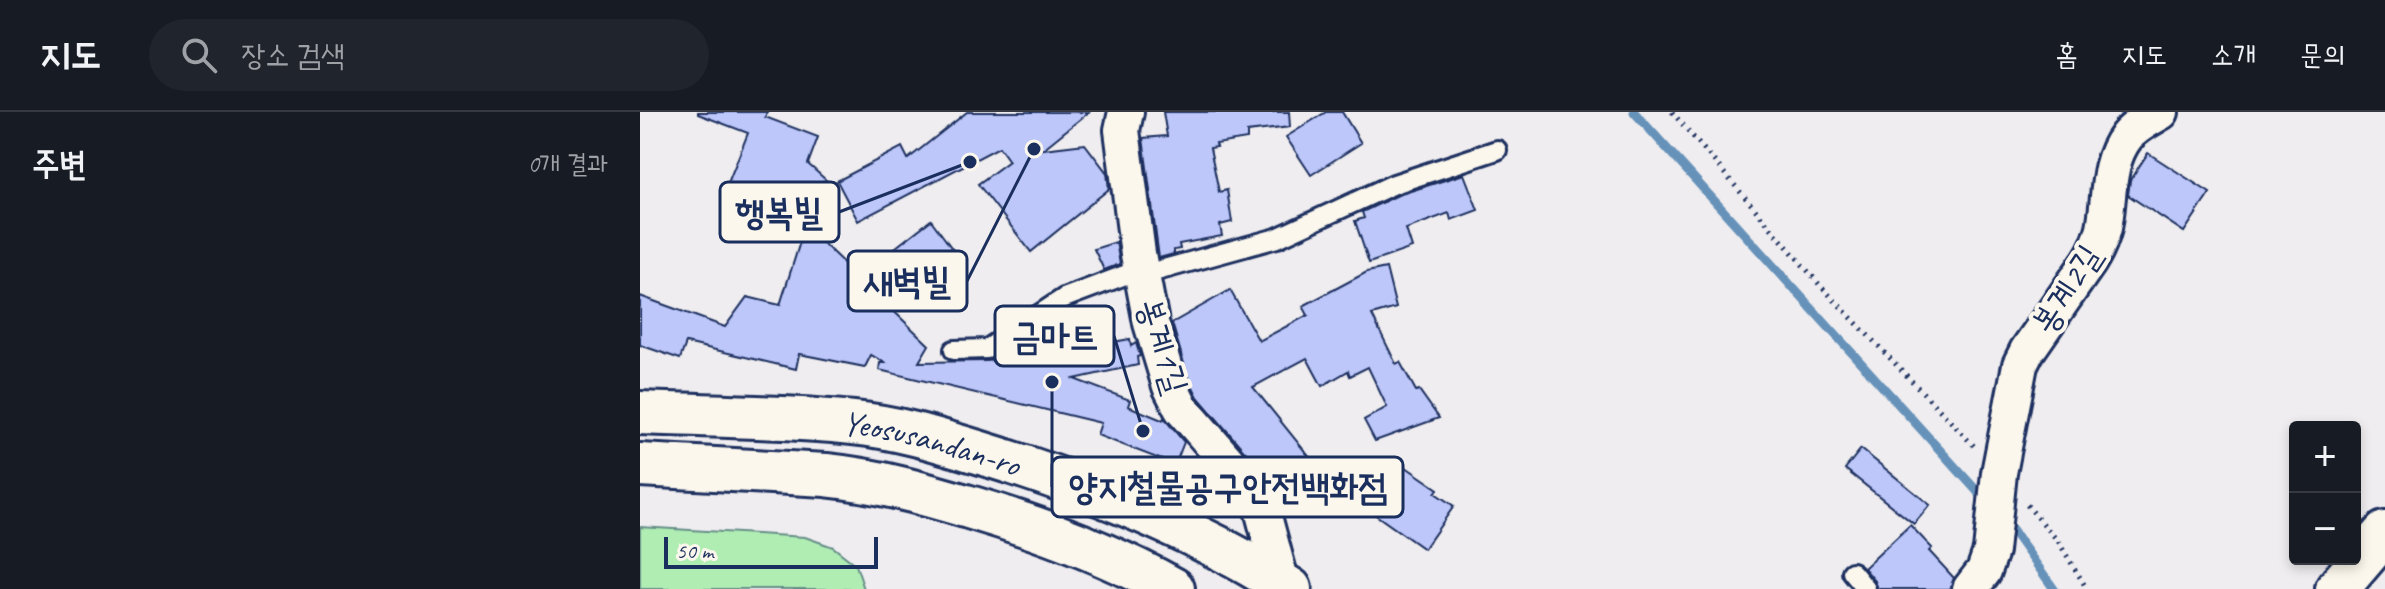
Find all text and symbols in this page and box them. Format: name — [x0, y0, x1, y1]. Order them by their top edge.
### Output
search box — [149, 19, 709, 91]
text: 지도 — [40, 31, 101, 78]
icon: search — [177, 33, 221, 77]
text: 장소 검색 — [241, 36, 345, 74]
text: 홈 — [2055, 37, 2078, 72]
text: 지도 — [2122, 37, 2167, 72]
text: 소개 — [2211, 37, 2256, 72]
text: 문의 — [2300, 37, 2345, 72]
text: 주변 — [32, 142, 87, 185]
text: 0개 결과 — [527, 147, 608, 180]
callout: 행복빌 — [720, 182, 839, 242]
text: 행복빌 — [735, 189, 823, 235]
street label: 봉계2길 — [2021, 236, 2111, 342]
callout: 새벽빌 — [848, 251, 967, 311]
text: 새벽빌 — [863, 258, 951, 304]
street label: 봉계1길 — [1128, 293, 1198, 399]
callout: 금마트 — [995, 306, 1114, 366]
text: 금마트 — [1012, 313, 1098, 359]
street label: Yeosusandan-ro — [841, 401, 1028, 486]
map controls — [2289, 421, 2361, 565]
button: + — [2289, 421, 2361, 493]
callout: 양지철물공구안전백화점 — [1052, 457, 1403, 517]
text: 양지철물공구안전백화점 — [1069, 464, 1387, 510]
button: − — [2289, 493, 2361, 565]
scale bar — [664, 533, 878, 569]
text: 50 m — [676, 537, 713, 565]

